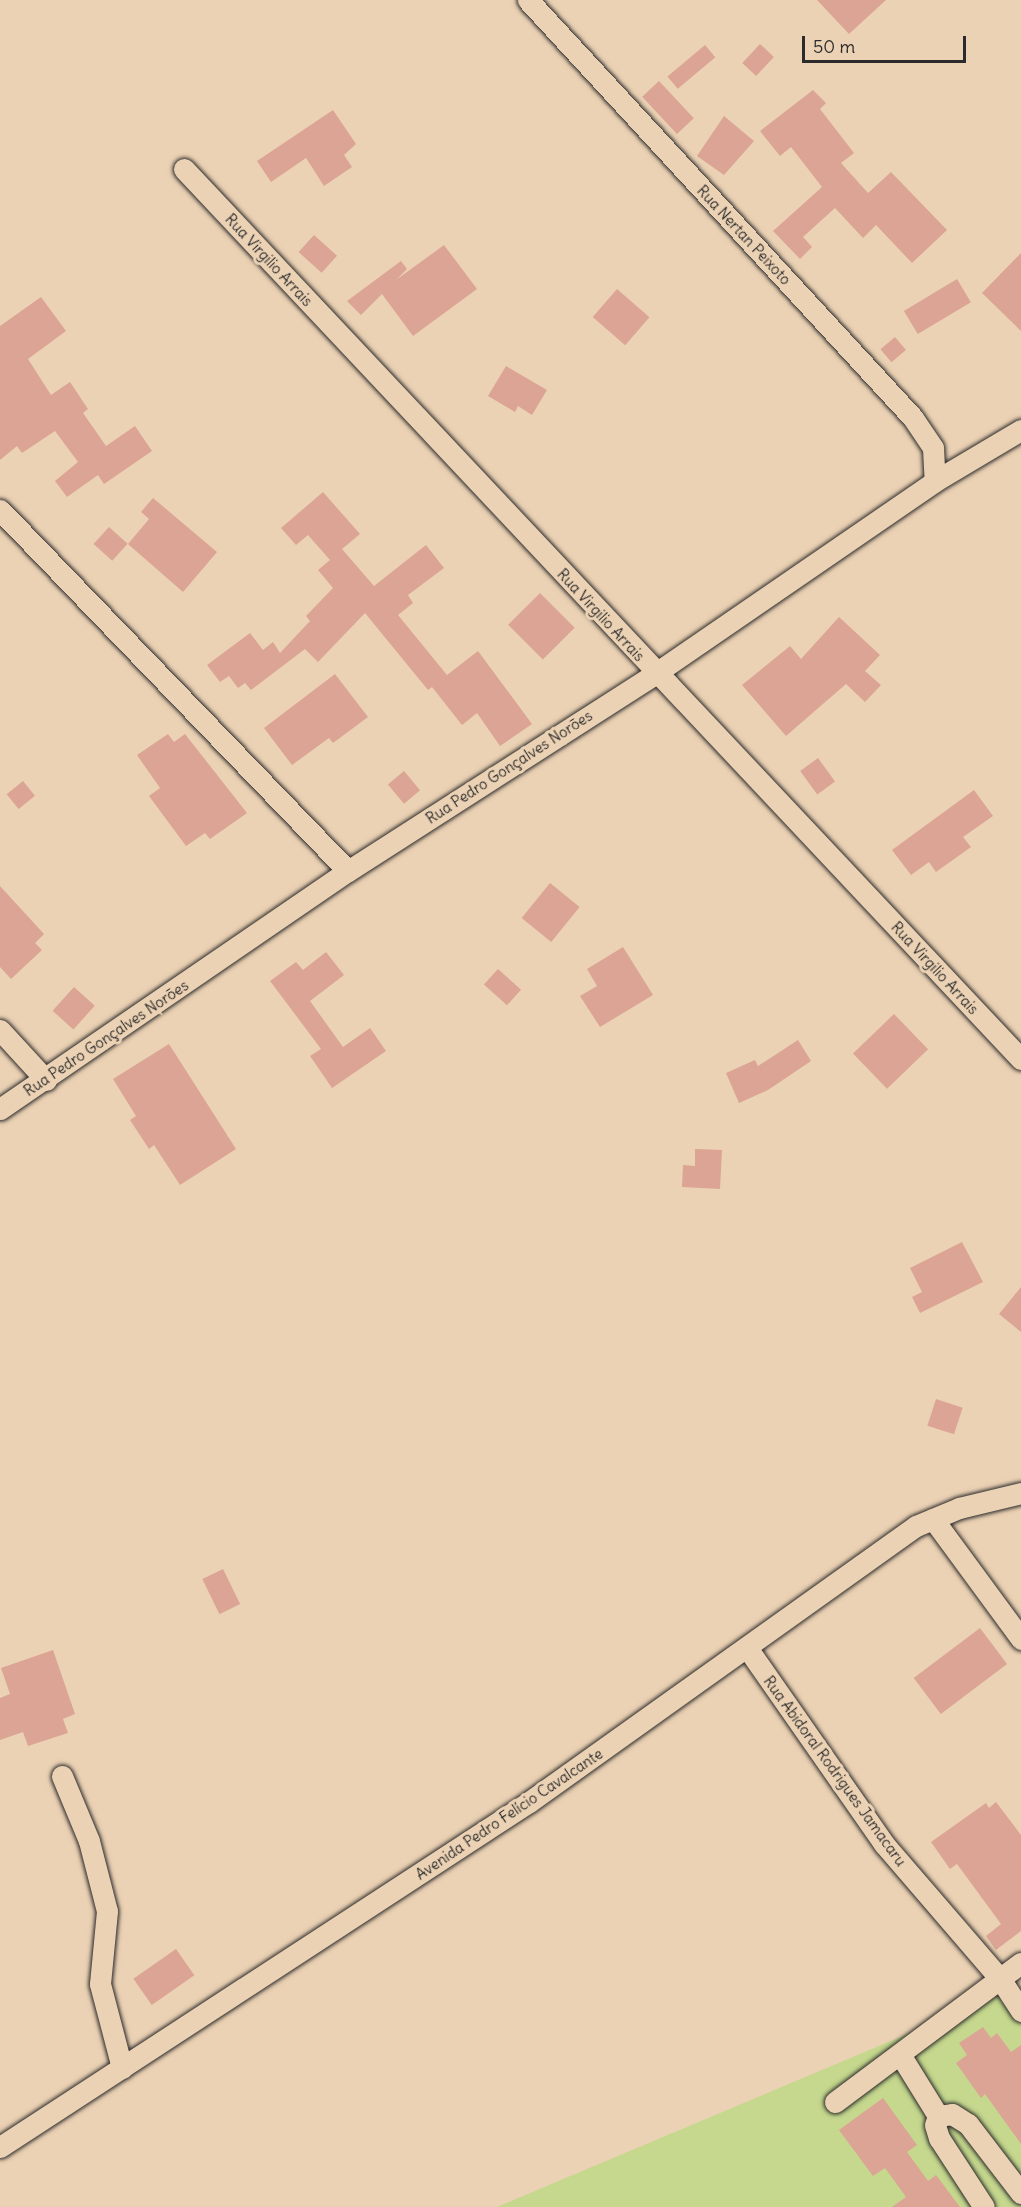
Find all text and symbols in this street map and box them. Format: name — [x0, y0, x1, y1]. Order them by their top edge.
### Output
scale bar — [805, 24, 968, 62]
text: 50 m — [813, 35, 855, 58]
street label: Rua Nertan Peixoto — [693, 182, 795, 288]
street label: Rua Virgilio Arrais — [222, 210, 316, 310]
street label: Rua Virgilio Arrais — [554, 565, 648, 665]
street label: Rua Pedro Gonçalves Norões — [422, 706, 596, 828]
street label: Rua Virgilio Arrais — [888, 918, 982, 1018]
street label: Rua Pedro Gonçalves Norões — [20, 976, 192, 1100]
street label: Rua Abidoral Rodrigues Jamacaru — [760, 1672, 910, 1870]
street label: Avenida Pedro Felício Cavalcante — [412, 1745, 606, 1883]

